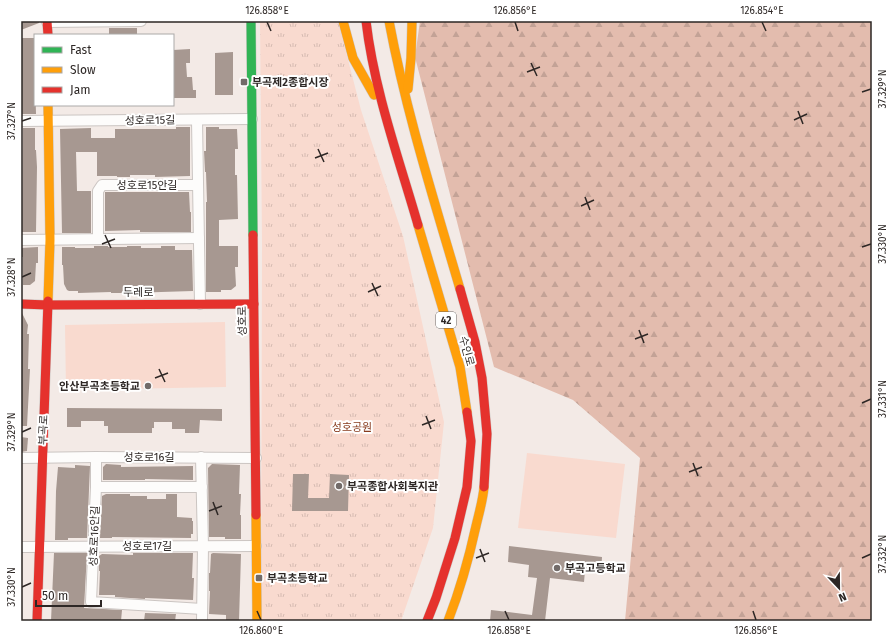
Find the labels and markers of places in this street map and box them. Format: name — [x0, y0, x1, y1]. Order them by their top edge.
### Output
place label: 부곡제2종합시장 — [252, 76, 329, 89]
marker: 부곡제2종합시장 — [239, 77, 249, 87]
place label: 안산부곡초등학교 — [59, 380, 140, 393]
marker: 안산부곡초등학교 — [143, 381, 153, 391]
place label: 부곡종합사회복지관 — [347, 480, 438, 493]
marker: 부곡종합사회복지관 — [334, 481, 344, 491]
place label: 부곡고등학교 — [565, 562, 626, 575]
marker: 부곡고등학교 — [552, 563, 562, 573]
place label: 부곡초등학교 — [267, 572, 328, 585]
marker: 부곡초등학교 — [254, 573, 264, 583]

